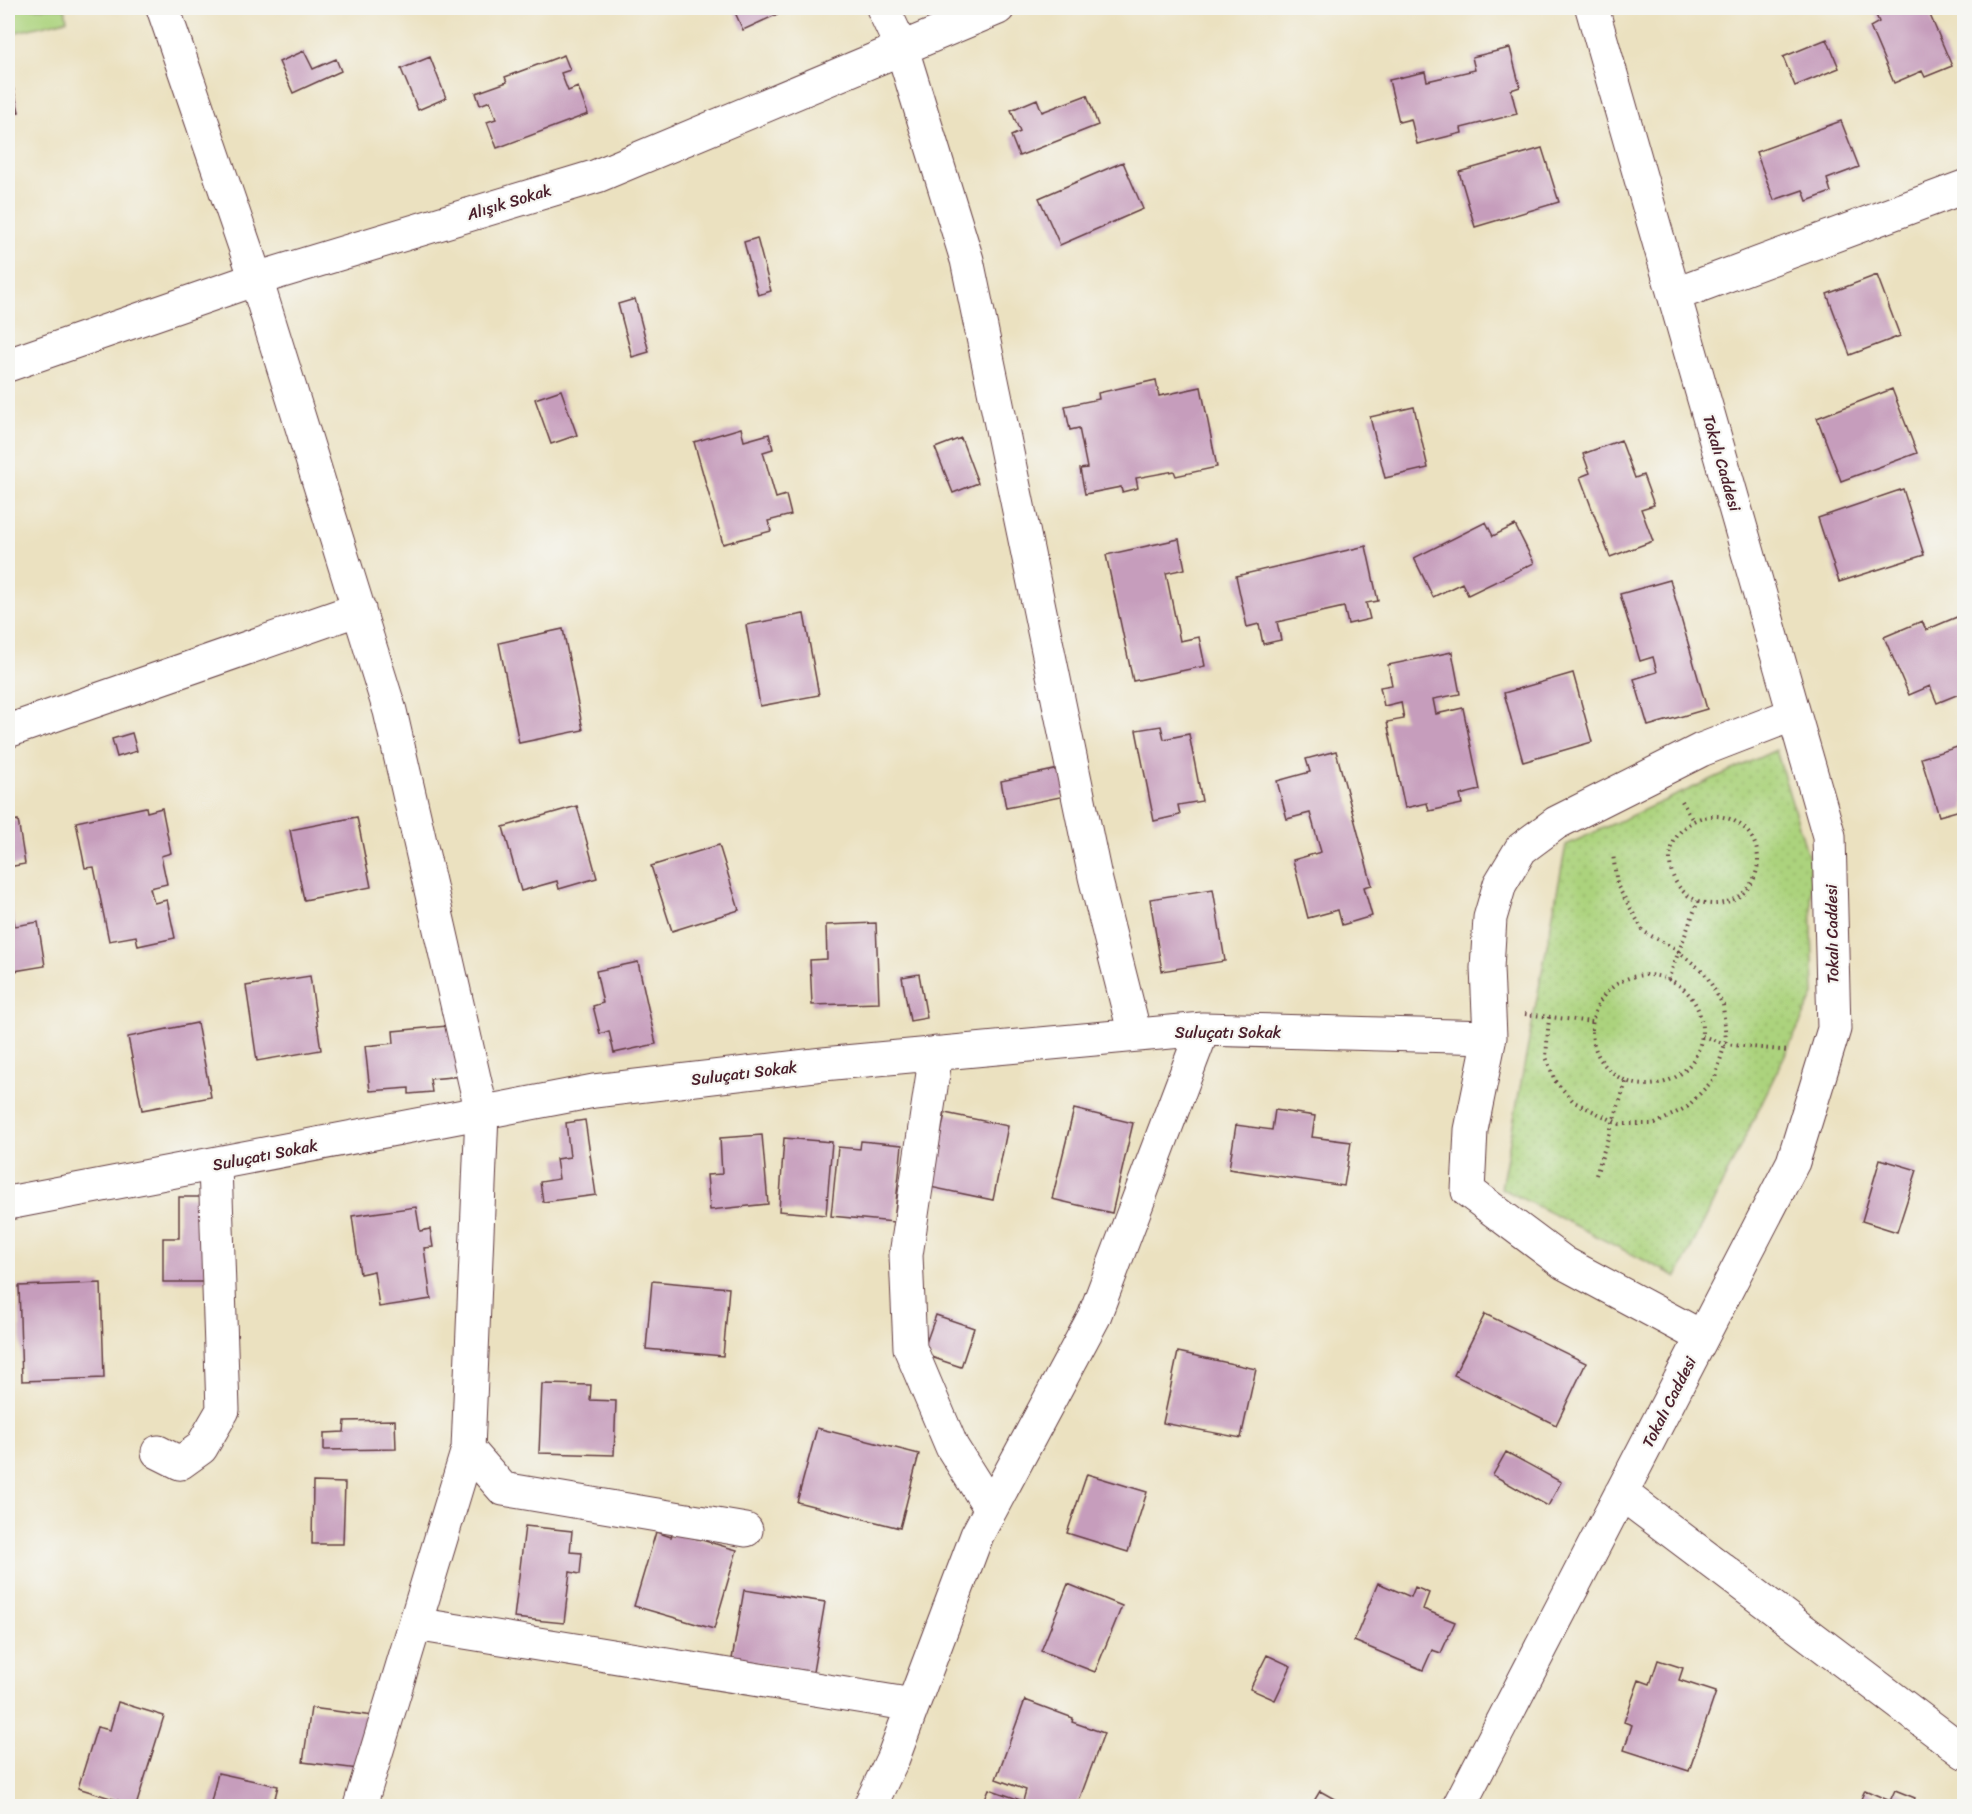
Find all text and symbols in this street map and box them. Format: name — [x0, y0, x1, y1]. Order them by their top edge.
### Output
street label: Alışık Sokak — [462, 175, 555, 229]
street label: Tokalı Caddesi — [1694, 411, 1750, 515]
street label: Tokalı Caddesi — [1817, 884, 1847, 984]
street label: Suluçatı Sokak — [1175, 1018, 1282, 1047]
street label: Suluçatı Sokak — [689, 1052, 799, 1094]
street label: Suluçatı Sokak — [210, 1131, 321, 1179]
street label: Tokalı Caddesi — [1634, 1351, 1705, 1453]

